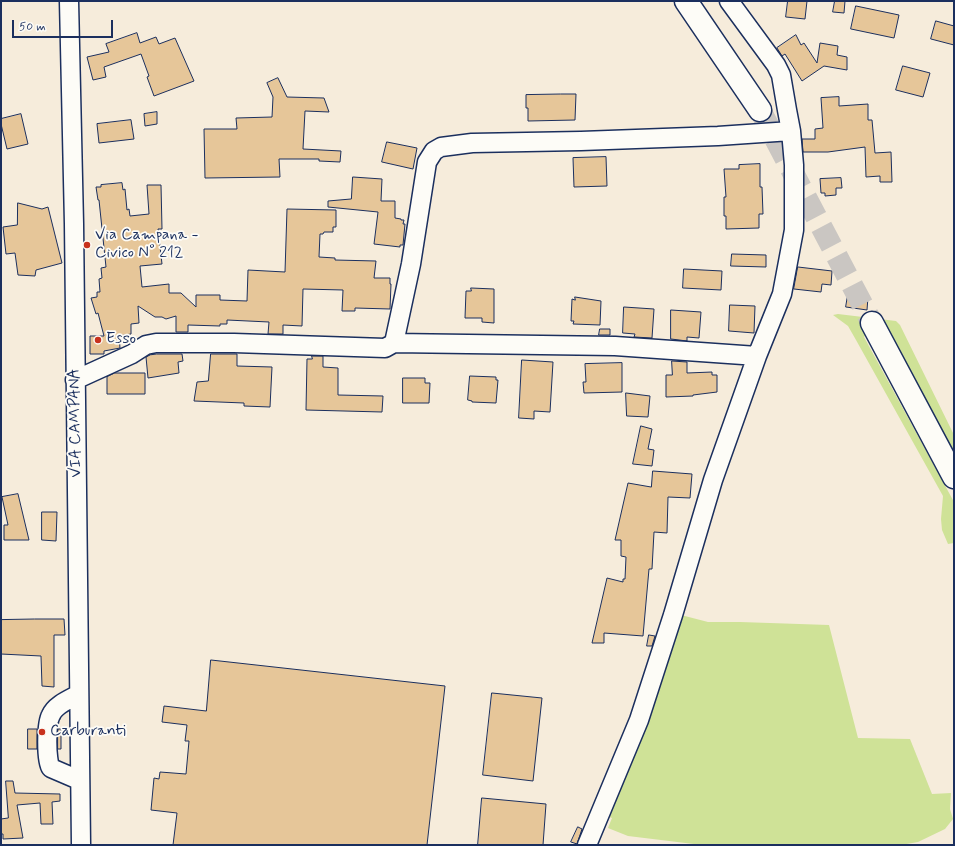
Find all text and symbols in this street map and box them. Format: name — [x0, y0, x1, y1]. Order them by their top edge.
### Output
scale bar — [14, 12, 115, 38]
text: 50 m — [19, 19, 46, 35]
place label: Via Campana - Civico N° 212 — [95, 226, 199, 264]
marker: Via Campana - Civico N° 212 — [82, 240, 92, 250]
place label: Esso — [106, 330, 136, 350]
marker: Esso — [93, 335, 103, 345]
street label: VIA CAMPANA — [65, 368, 87, 478]
place label: Carburanti — [50, 722, 126, 742]
marker: Carburanti — [37, 727, 47, 737]

